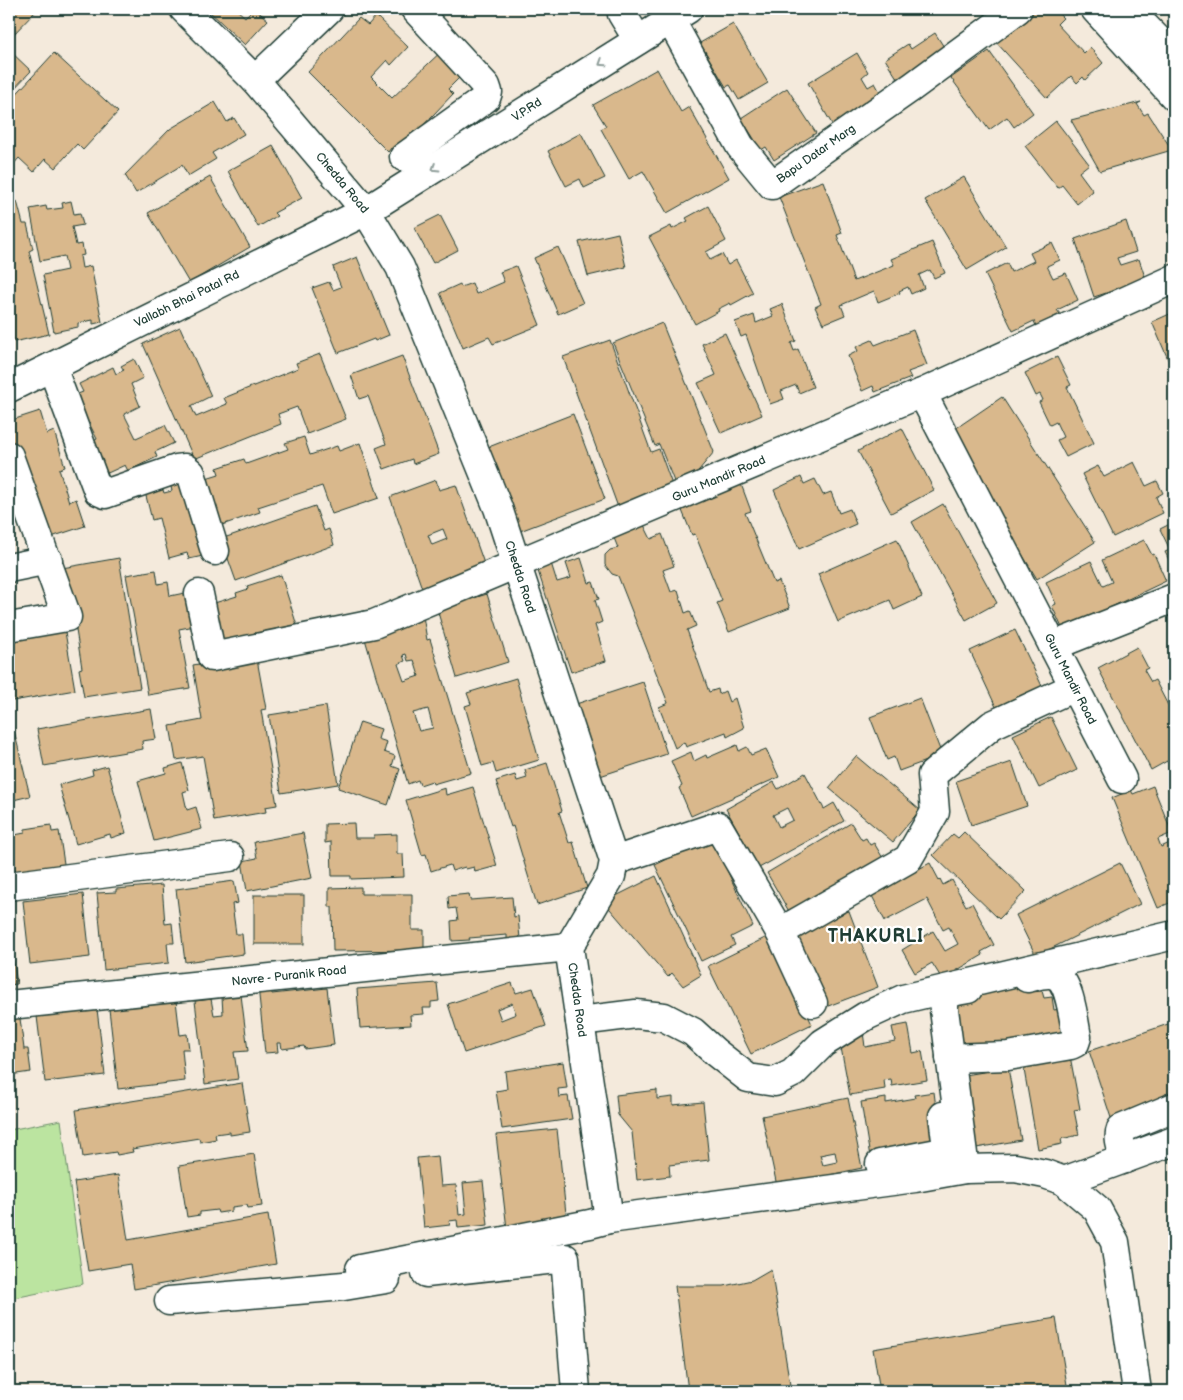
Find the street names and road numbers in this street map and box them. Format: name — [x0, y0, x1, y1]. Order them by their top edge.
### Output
street label: V.P.Rd — [509, 95, 545, 125]
street label: Bapu Datar Marg — [774, 121, 858, 187]
street label: Chedda Road — [312, 149, 372, 217]
street label: Vallabh Bhai Patal Rd — [132, 267, 242, 331]
street label: Guru Mandir Road — [670, 452, 768, 505]
street label: Chedda Road — [501, 539, 539, 615]
street label: Guru Mandir Road — [1041, 631, 1099, 727]
street label: Navre - Puranik Road — [231, 962, 347, 989]
street label: Chedda Road — [564, 962, 590, 1038]

